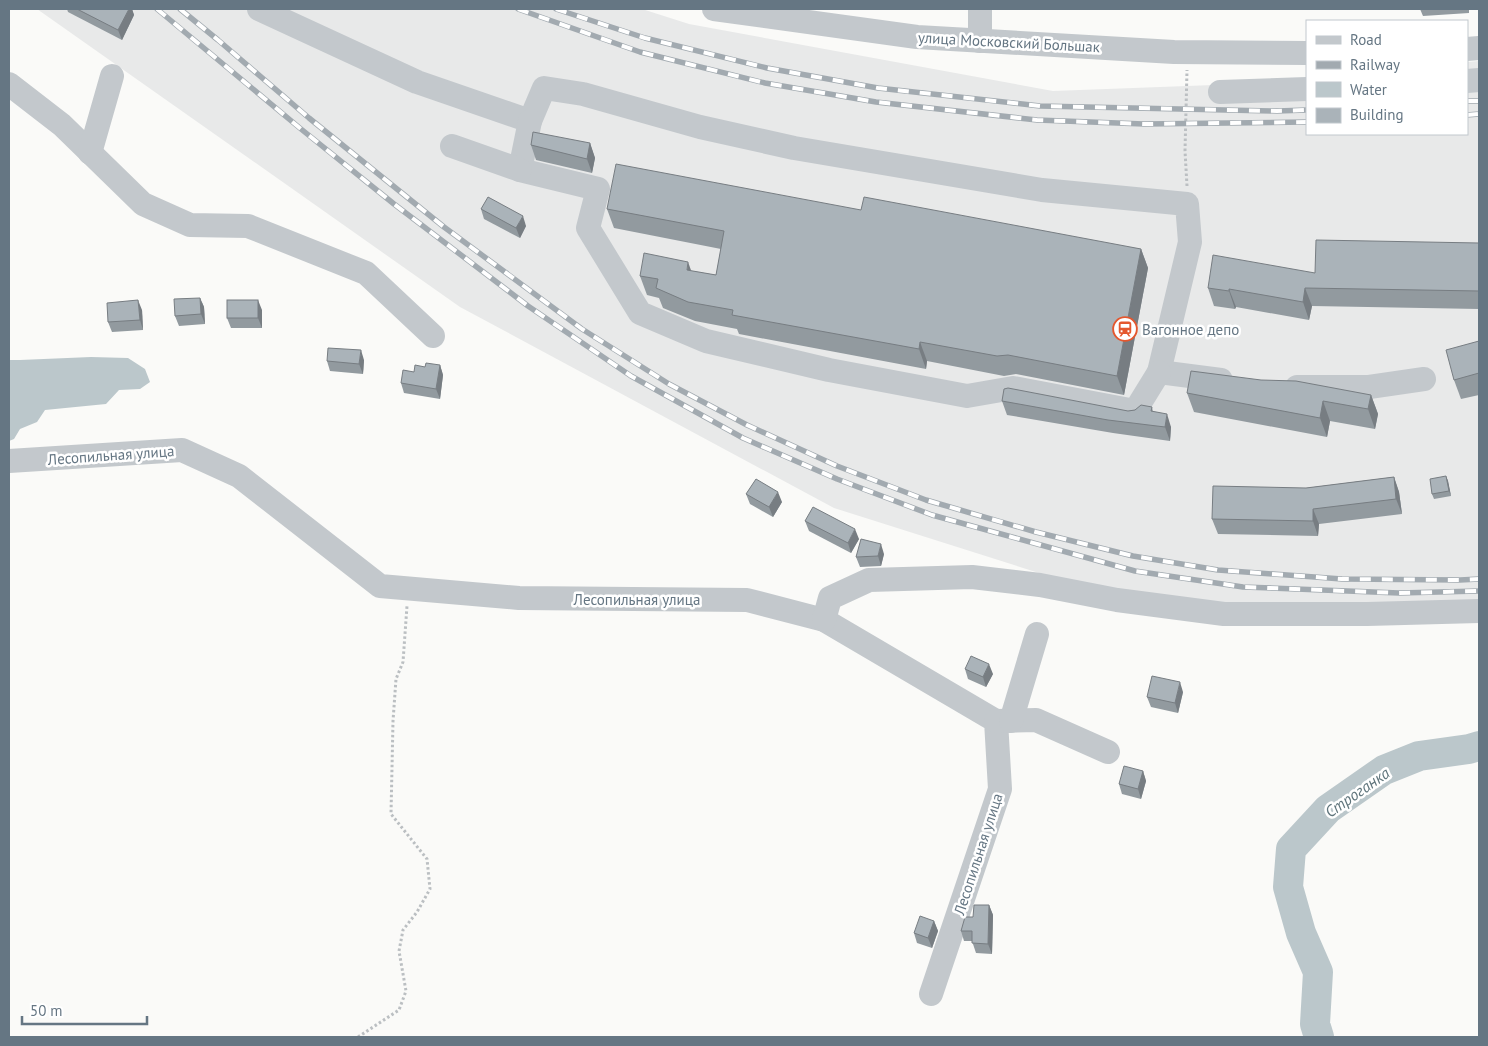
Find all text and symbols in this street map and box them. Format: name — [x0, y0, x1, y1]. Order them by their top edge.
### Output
legend — [1306, 20, 1468, 135]
street label: улица Московский Большак — [918, 28, 1101, 56]
text: Road — [1350, 30, 1382, 49]
text: Railway — [1350, 55, 1400, 74]
text: Water — [1350, 80, 1387, 99]
text: Building — [1350, 105, 1404, 124]
station icon: Вагонное депо — [1112, 316, 1138, 342]
place label: Вагонное депо — [1142, 320, 1239, 339]
street label: Лесопильная улица — [46, 441, 175, 469]
street label: Лесопильная улица — [573, 590, 700, 609]
water label: Строганка — [1321, 762, 1393, 821]
street label: Лесопильная улица — [949, 791, 1007, 918]
scale bar — [22, 994, 148, 1026]
text: 50 m — [30, 1001, 63, 1020]

